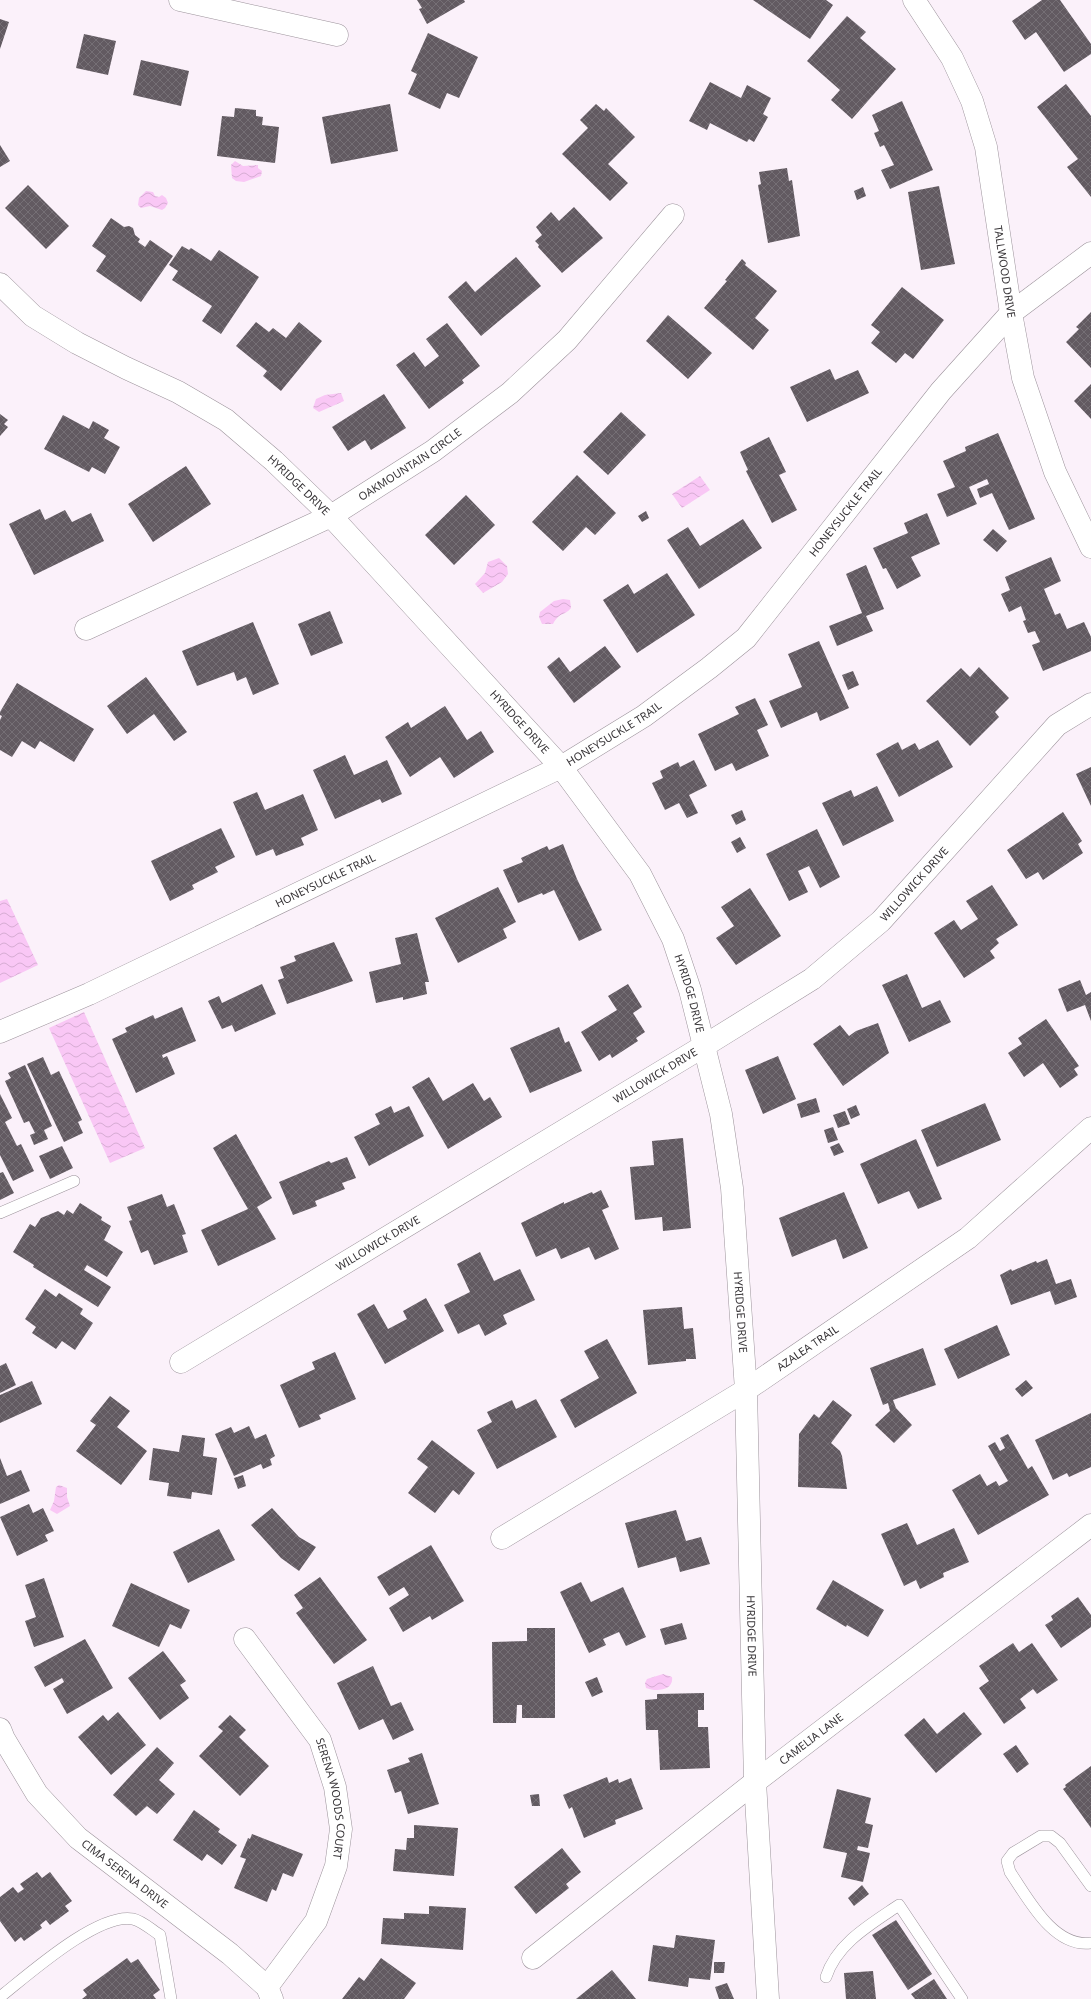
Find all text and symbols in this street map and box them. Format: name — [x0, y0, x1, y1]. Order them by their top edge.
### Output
street label: TALLWOOD DRIVE — [991, 224, 1020, 319]
street label: OAKMOUNTAIN CIRCLE — [355, 424, 464, 504]
street label: HYRIDGE DRIVE — [265, 451, 334, 518]
street label: HONEYSUCKLE TRAIL — [805, 464, 885, 559]
street label: HYRIDGE DRIVE — [487, 686, 553, 757]
street label: HONEYSUCKLE TRAIL — [563, 698, 664, 769]
street label: WILLOWICK DRIVE — [876, 843, 951, 924]
street label: HONEYSUCKLE TRAIL — [272, 849, 378, 910]
street label: HYRIDGE DRIVE — [671, 952, 708, 1034]
street label: WILLOWICK DRIVE — [610, 1044, 700, 1106]
street label: WILLOWICK DRIVE — [333, 1211, 422, 1274]
street label: HYRIDGE DRIVE — [731, 1271, 751, 1353]
street label: AZALEA TRAIL — [773, 1321, 841, 1374]
street label: HYRIDGE DRIVE — [744, 1595, 761, 1677]
street label: CAMELIA LANE — [776, 1709, 846, 1768]
street label: SERENA WOODS COURT — [313, 1736, 349, 1860]
street label: CIMA SERENA DRIVE — [79, 1835, 172, 1911]

